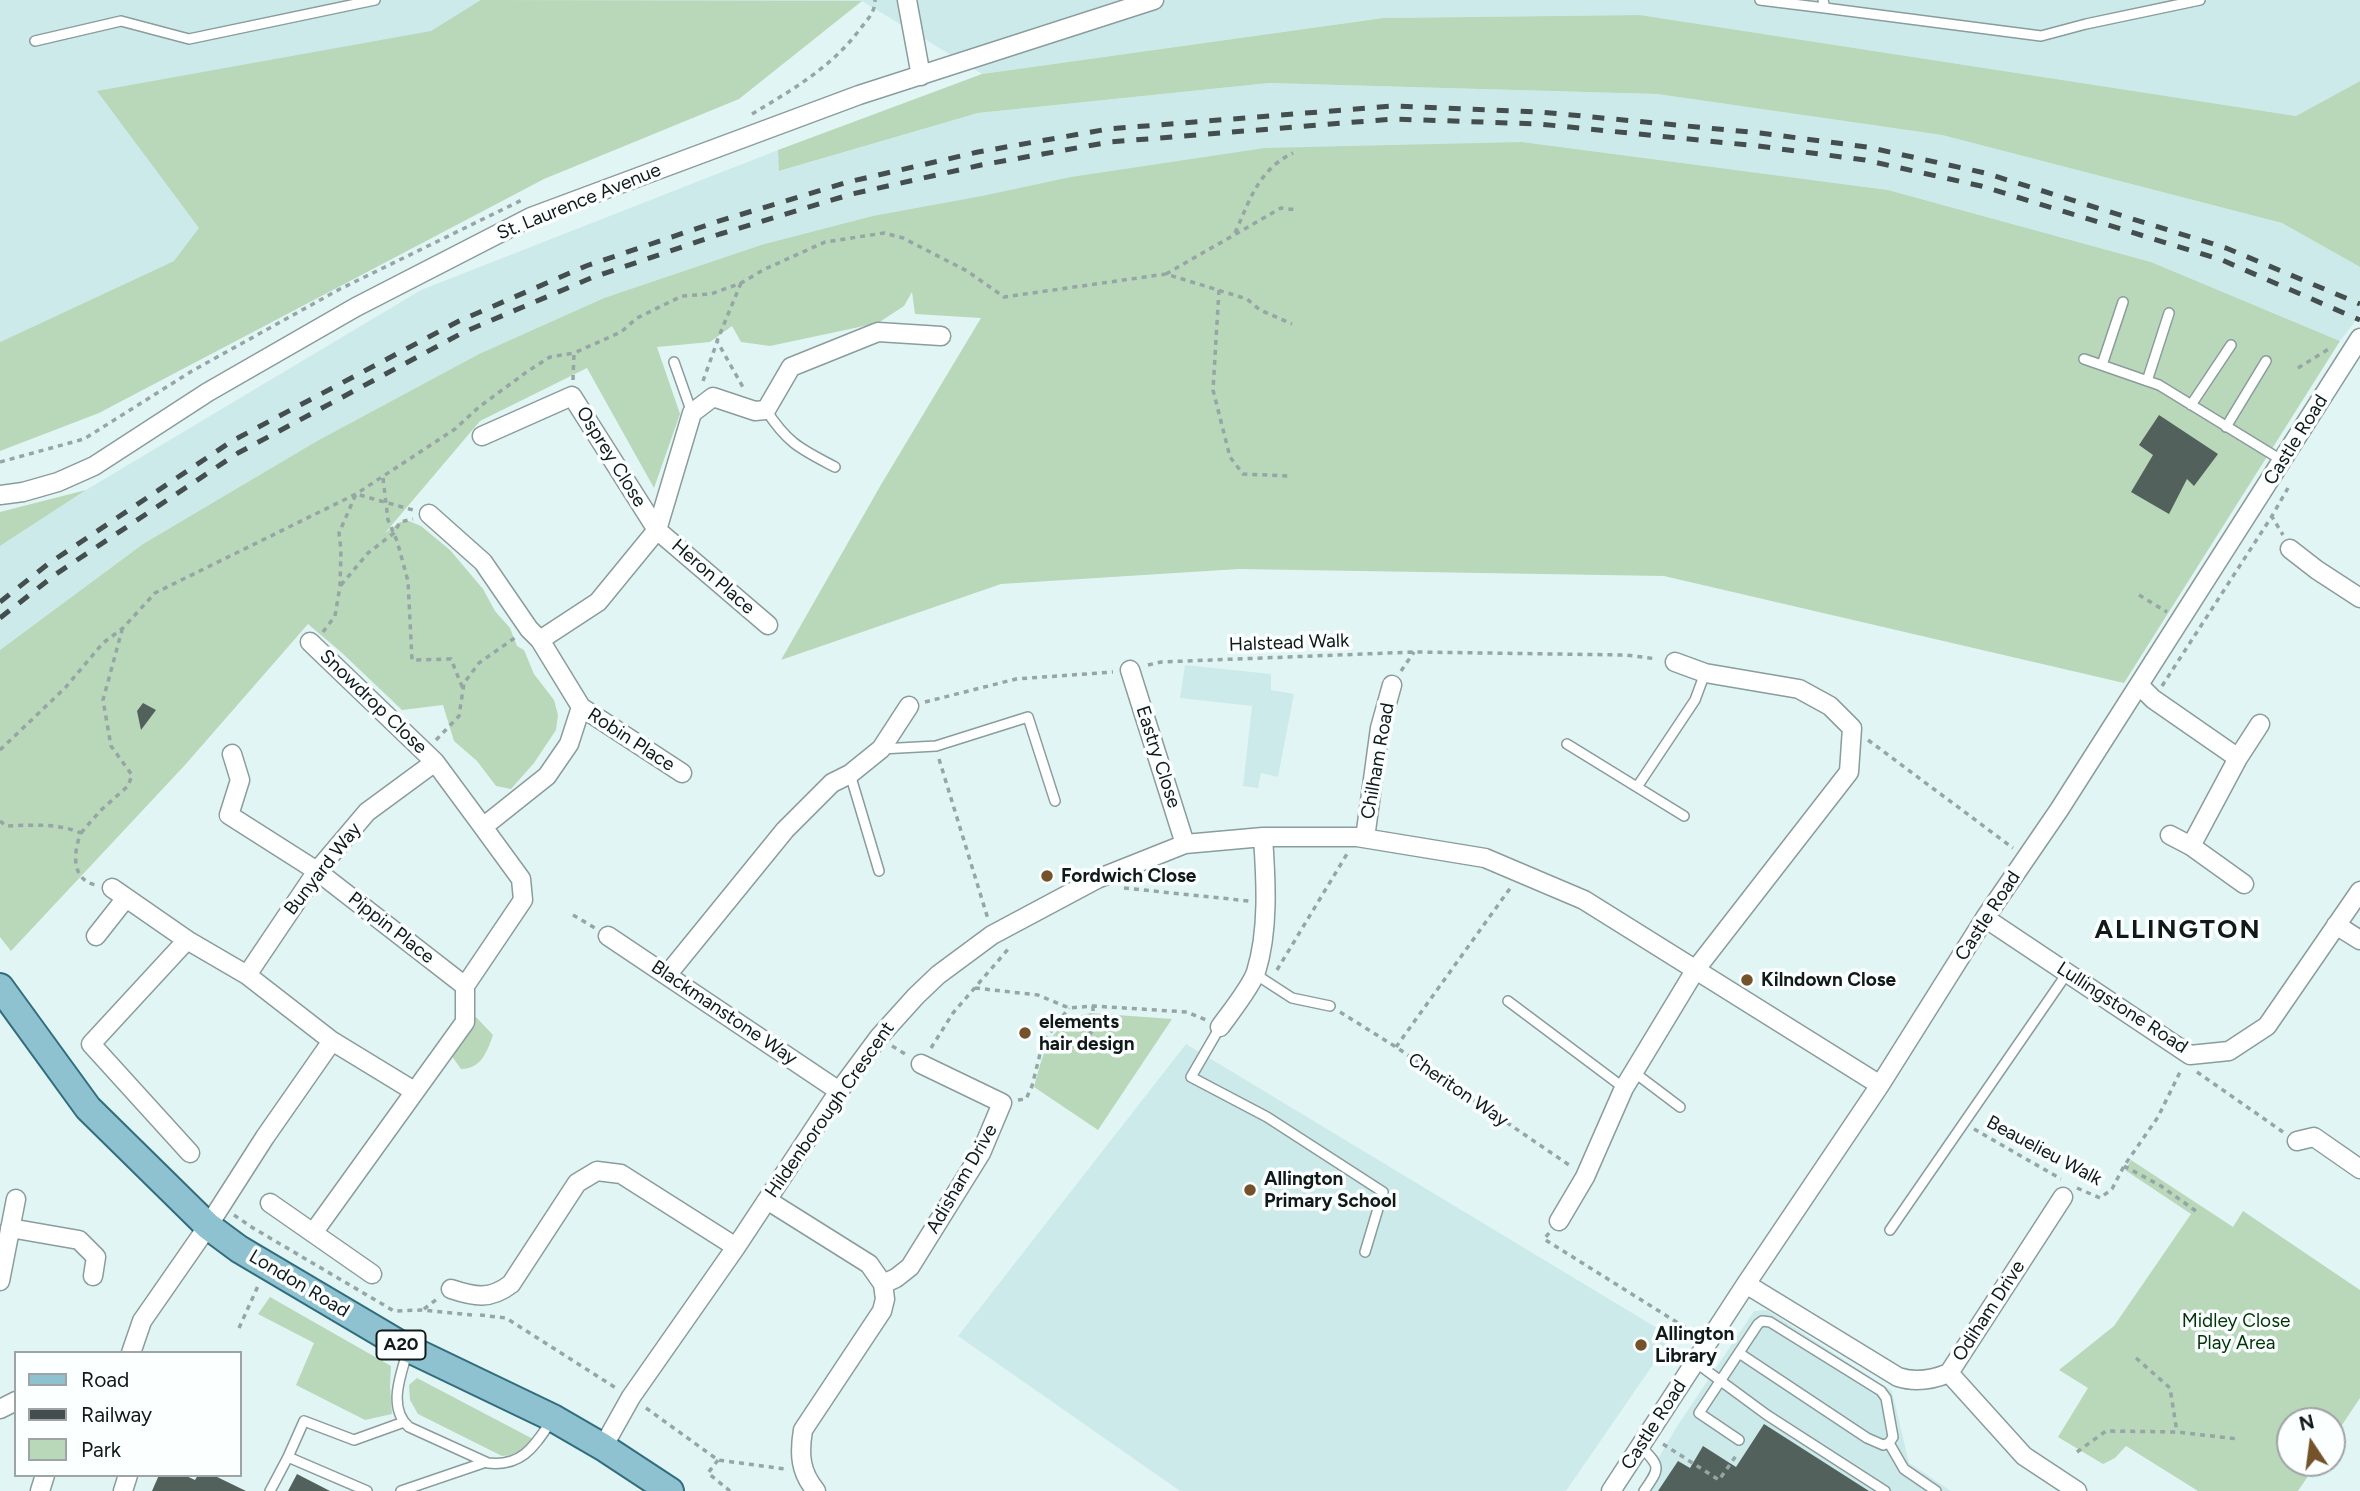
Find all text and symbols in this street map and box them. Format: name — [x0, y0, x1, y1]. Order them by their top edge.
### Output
street label: St. Laurence Avenue — [494, 159, 664, 245]
street label: Castle Road — [2259, 391, 2333, 489]
street label: Osprey Close — [571, 403, 651, 511]
street label: Heron Place — [667, 535, 759, 619]
street label: Halstead Walk — [1228, 630, 1350, 656]
street label: Snowdrop Close — [315, 645, 431, 759]
street label: Chilham Road — [1357, 701, 1399, 821]
street label: Robin Place — [583, 703, 679, 777]
street label: Eastry Close — [1131, 703, 1185, 811]
street label: Bunyard Way — [280, 818, 366, 920]
place label: Fordwich Close — [1061, 865, 1196, 887]
street label: Castle Road — [1951, 867, 2025, 965]
marker: Fordwich Close — [1039, 868, 1055, 884]
street label: Pippin Place — [343, 887, 439, 969]
district label: ALLINGTON — [2096, 914, 2260, 946]
street label: Blackmanstone Way — [647, 956, 801, 1070]
street label: Lullingstone Road — [2052, 957, 2192, 1059]
place label: Kilndown Close — [1761, 969, 1896, 991]
marker: Kilndown Close — [1739, 972, 1755, 988]
place label: elements hair design — [1039, 1011, 1135, 1055]
street label: Hildenborough Crescent — [761, 1018, 899, 1202]
marker: elements hair design — [1017, 1025, 1033, 1041]
street label: Cheriton Way — [1404, 1048, 1512, 1132]
street label: Beauelieu Walk — [1982, 1111, 2106, 1191]
street label: Adisham Drive — [922, 1120, 1002, 1238]
place label: Allington Primary School — [1264, 1168, 1396, 1212]
marker: Allington Primary School — [1242, 1182, 1258, 1198]
street label: London Road — [245, 1245, 353, 1323]
street label: Odiham Drive — [1948, 1256, 2030, 1366]
park label: Midley Close Play Area — [2182, 1310, 2290, 1354]
place label: Allington Library — [1655, 1323, 1734, 1367]
road number: A20 — [376, 1330, 426, 1360]
marker: Allington Library — [1633, 1337, 1649, 1353]
legend — [14, 1351, 242, 1477]
text: Road — [81, 1367, 129, 1392]
street label: Castle Road — [1617, 1376, 1691, 1474]
text: Railway — [81, 1402, 152, 1427]
north arrow — [2276, 1407, 2346, 1477]
text: N — [2297, 1410, 2316, 1436]
text: Park — [81, 1437, 121, 1462]

